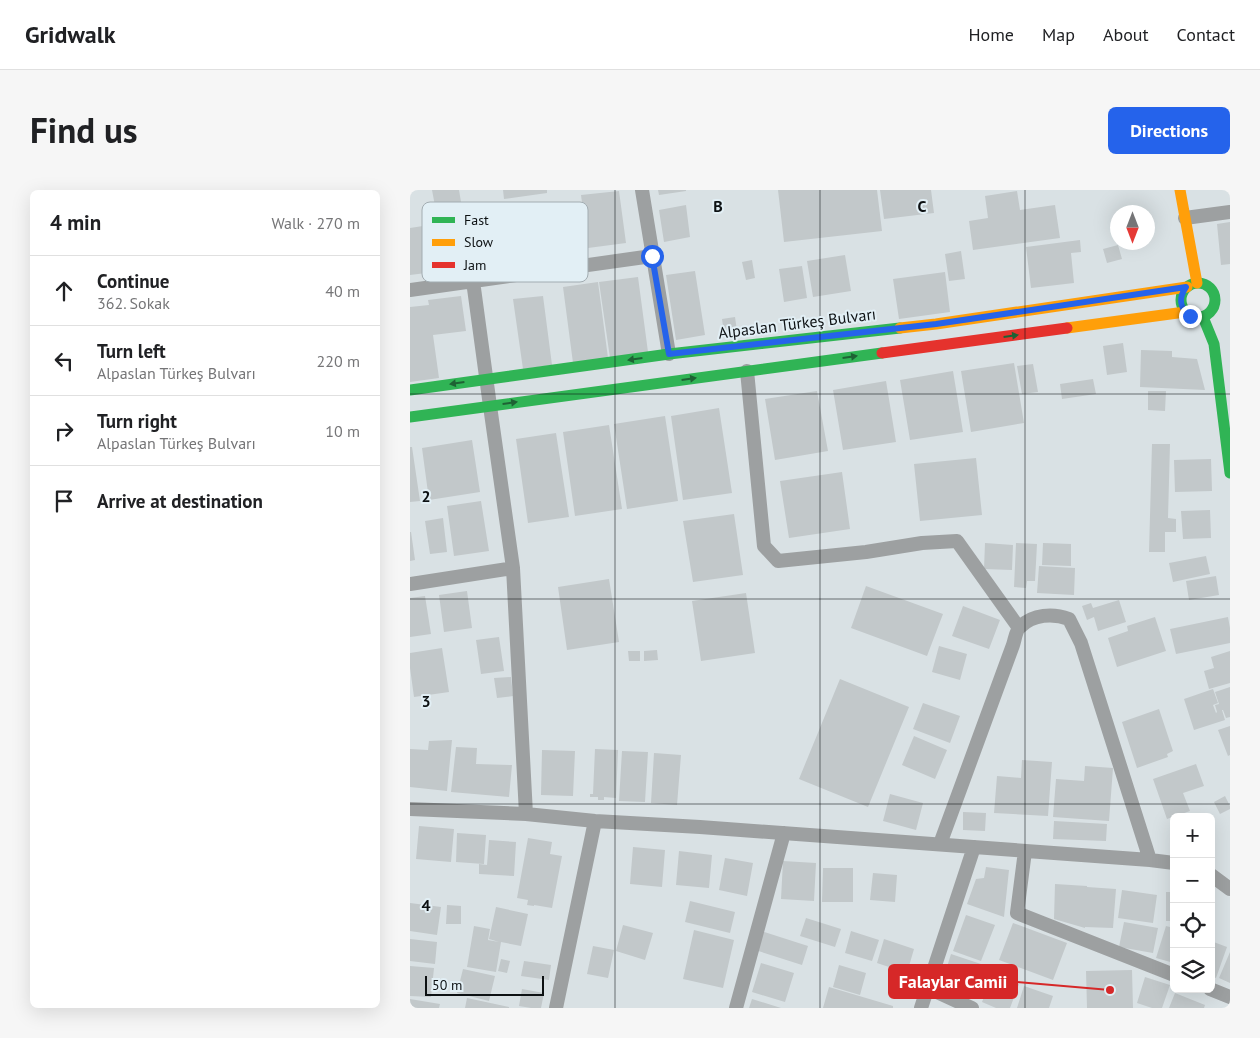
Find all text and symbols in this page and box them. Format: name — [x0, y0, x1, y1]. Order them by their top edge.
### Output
text: Gridwalk — [25, 19, 115, 50]
text: Home — [968, 23, 1014, 46]
text: Map — [1042, 23, 1075, 46]
text: About — [1103, 23, 1149, 46]
text: Contact — [1177, 23, 1235, 46]
text: Find us — [30, 107, 138, 153]
button: Directions — [1108, 107, 1230, 154]
text: B — [713, 196, 723, 216]
text: C — [918, 196, 927, 216]
legend — [422, 202, 588, 282]
north arrow — [1110, 205, 1155, 250]
text: 4 min — [50, 209, 101, 236]
text: Fast — [464, 211, 489, 229]
text: Walk · 270 m — [271, 213, 360, 233]
text: Slow — [464, 233, 494, 251]
route start — [641, 245, 664, 268]
text: Jam — [463, 256, 486, 274]
text: Continue — [97, 269, 169, 293]
icon: ahead — [50, 277, 78, 305]
text: 40 m — [325, 281, 360, 301]
text: 362. Sokak — [97, 293, 170, 313]
street label: Alpaslan Türkeş Bulvarı — [717, 303, 877, 343]
route end — [1179, 305, 1202, 328]
one-way arrow — [1003, 332, 1019, 340]
text: Turn left — [97, 339, 166, 363]
icon: left — [50, 347, 78, 375]
text: 220 m — [317, 351, 360, 371]
one-way arrow — [842, 353, 858, 361]
one-way arrow — [627, 355, 643, 363]
text: Alpaslan Türkeş Bulvarı — [97, 363, 256, 383]
one-way arrow — [681, 375, 697, 383]
one-way arrow — [448, 379, 464, 387]
one-way arrow — [503, 399, 519, 407]
text: Turn right — [97, 409, 177, 433]
icon: right — [50, 417, 78, 445]
text: 10 m — [325, 421, 360, 441]
text: Alpaslan Türkeş Bulvarı — [97, 433, 256, 453]
text: 2 — [421, 486, 431, 506]
icon: arrive — [50, 487, 78, 515]
text: Arrive at destination — [97, 489, 263, 513]
text: 3 — [421, 691, 431, 711]
map controls — [1170, 813, 1215, 993]
button: + — [1170, 813, 1215, 858]
button: − — [1170, 858, 1215, 903]
text: 4 — [421, 895, 431, 915]
button: locate — [1170, 903, 1215, 948]
button: layers — [1170, 948, 1215, 993]
callout: Falaylar Camii — [889, 965, 1017, 998]
text: Falaylar Camii — [899, 970, 1007, 993]
scale bar — [425, 973, 544, 996]
text: 50 m — [432, 976, 462, 994]

